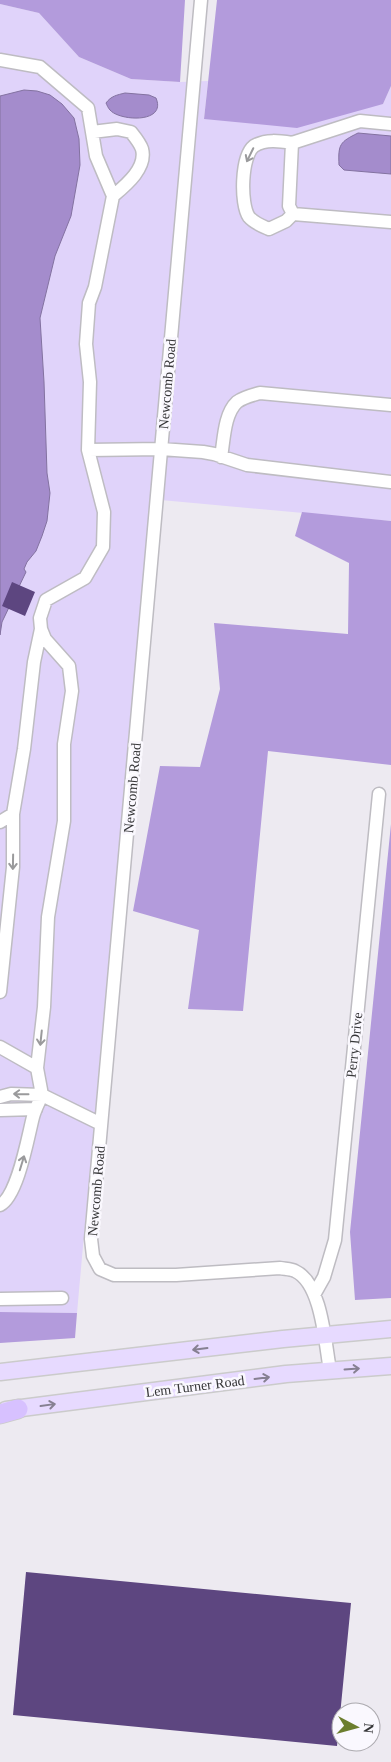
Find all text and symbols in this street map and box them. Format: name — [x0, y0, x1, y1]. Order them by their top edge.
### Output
one-way arrow — [245, 147, 255, 162]
street label: Newcomb Road — [156, 338, 179, 430]
street label: Newcomb Road — [121, 742, 144, 834]
one-way arrow — [8, 854, 18, 870]
street label: Perry Drive — [344, 1012, 365, 1079]
one-way arrow — [36, 1029, 46, 1045]
one-way arrow — [13, 1089, 30, 1099]
street label: Newcomb Road — [85, 1145, 108, 1237]
one-way arrow — [18, 1155, 28, 1171]
one-way arrow — [192, 1344, 208, 1354]
one-way arrow — [344, 1364, 360, 1373]
one-way arrow — [253, 1372, 269, 1382]
street label: Lem Turner Road — [145, 1373, 245, 1400]
one-way arrow — [40, 1400, 56, 1410]
north arrow — [331, 1702, 381, 1752]
text: N — [360, 1722, 376, 1734]

